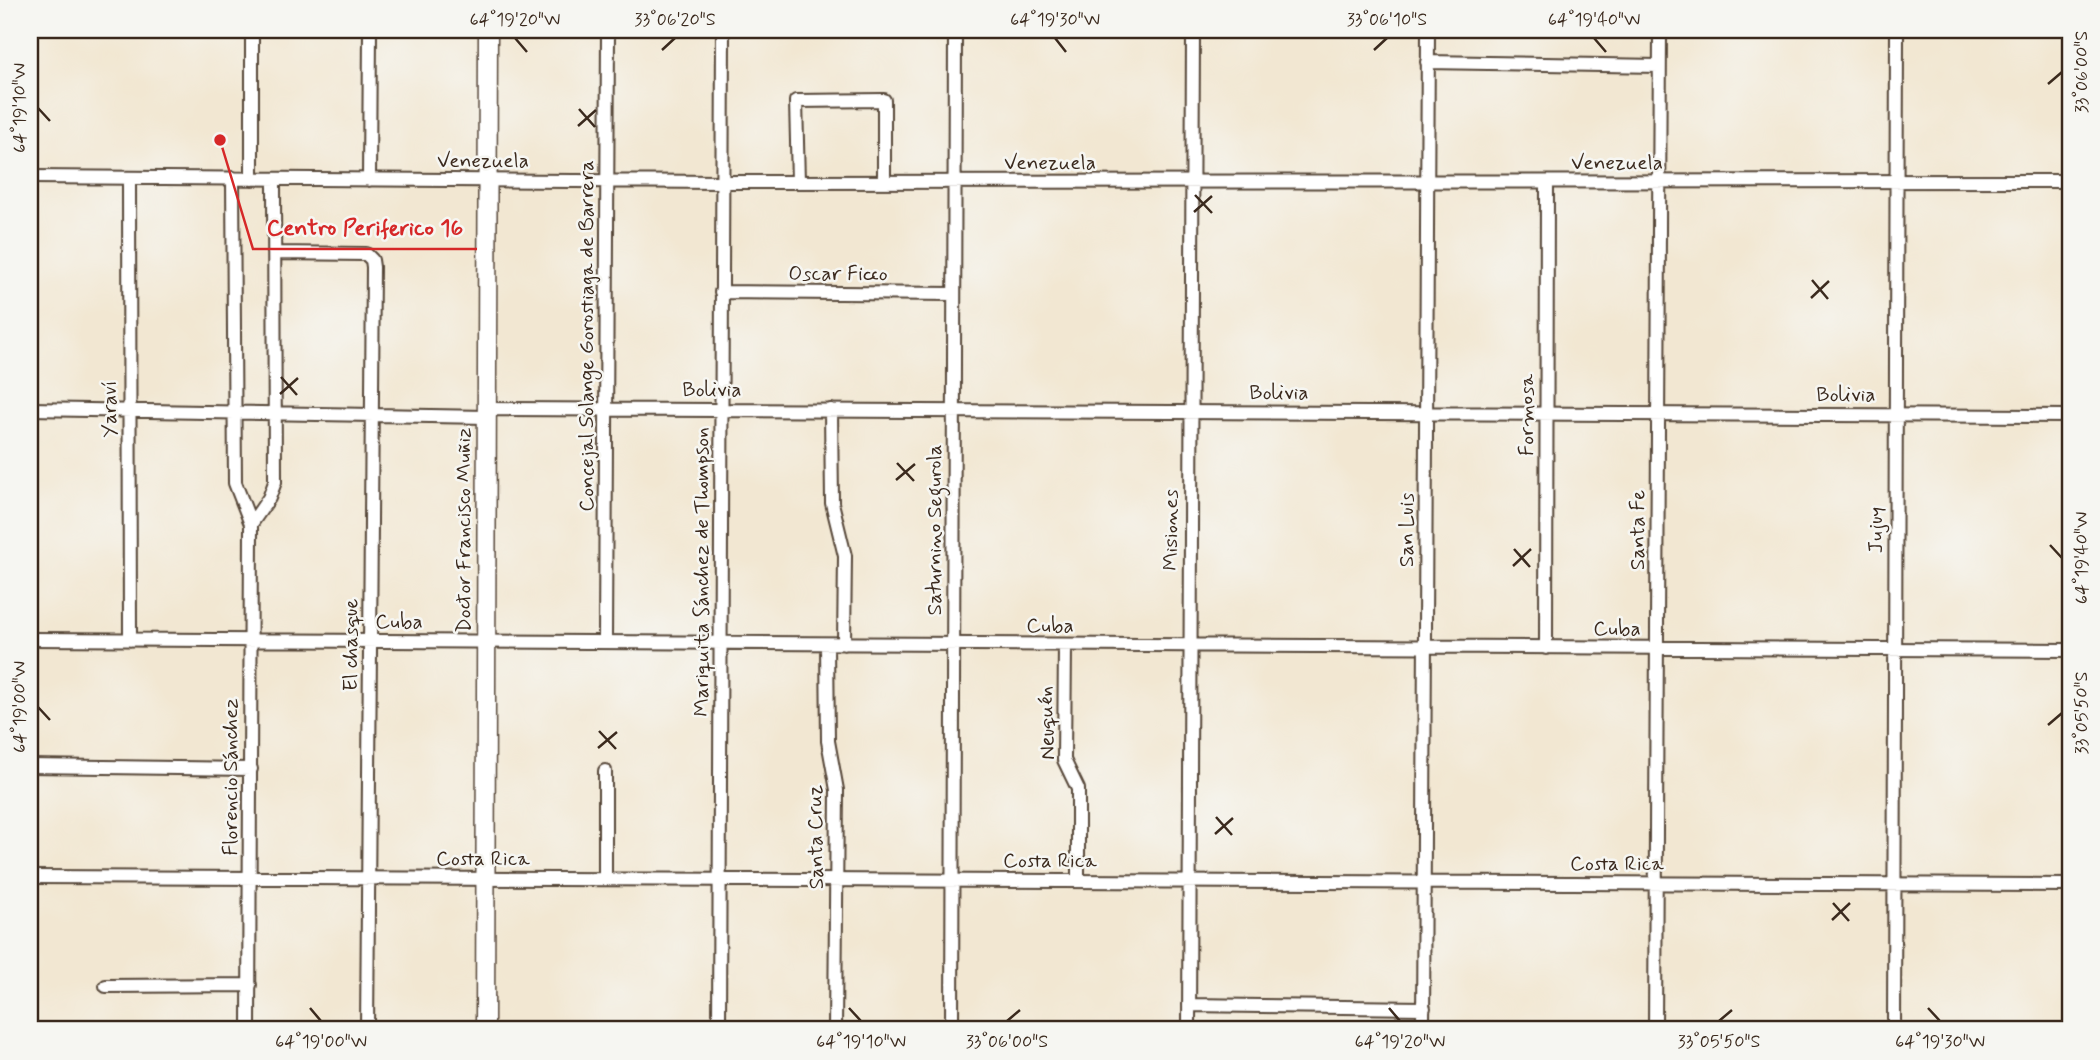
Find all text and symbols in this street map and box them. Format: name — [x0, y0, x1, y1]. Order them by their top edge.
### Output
text: 64°19'20"W — [470, 8, 560, 32]
text: 33°06'20"S — [634, 8, 716, 32]
text: 64°19'30"W — [1010, 8, 1100, 32]
text: 33°06'10"S — [1347, 8, 1427, 32]
text: 64°19'40"W — [1548, 8, 1640, 32]
text: 33°06'00"S — [2070, 31, 2094, 113]
text: 64°19'10"W — [8, 63, 32, 153]
street label: Venezuela — [437, 147, 529, 175]
street label: Venezuela — [1004, 149, 1096, 177]
street label: Venezuela — [1571, 149, 1663, 177]
street label: Concejal Solange Gorostiaga de Barrera — [573, 160, 602, 512]
callout: Centro Periferico 16 — [253, 205, 477, 249]
text: Centro Periferico 16 — [267, 214, 463, 244]
street label: Oscar Ficco — [788, 260, 888, 288]
street label: Formosa — [1513, 374, 1541, 456]
street label: Bolivia — [682, 376, 742, 404]
street label: Bolivia — [1249, 379, 1309, 407]
street label: Yaraví — [96, 380, 124, 438]
street label: Bolivia — [1816, 381, 1876, 409]
street label: Doctor Francisco Muñiz — [450, 427, 478, 633]
street label: Mariquita Sánchez de Thompson — [688, 427, 716, 717]
street label: Saturnino Segurola — [921, 445, 951, 615]
street label: Misiones — [1157, 489, 1185, 571]
street label: Santa Fe — [1624, 490, 1652, 570]
street label: San Luis — [1393, 493, 1421, 567]
street label: Jujuy — [1862, 507, 1890, 553]
text: 64°19'40"W — [2070, 512, 2094, 604]
street label: El chasque — [337, 599, 365, 691]
street label: Cuba — [375, 608, 423, 636]
street label: Cuba — [1026, 612, 1074, 640]
street label: Cuba — [1593, 615, 1641, 643]
text: 64°19'00"W — [8, 661, 32, 753]
text: 33°05'50"S — [2070, 672, 2094, 754]
street label: Neuquén — [1032, 686, 1062, 760]
street label: Florencio Sánchez — [217, 698, 245, 856]
street label: Santa Cruz — [801, 784, 831, 890]
street label: Costa Rica — [436, 845, 530, 873]
street label: Costa Rica — [1003, 847, 1097, 875]
street label: Costa Rica — [1570, 850, 1664, 878]
text: 64°19'00"W — [275, 1030, 367, 1054]
text: 64°19'10"W — [816, 1030, 906, 1054]
text: 33°06'00"S — [966, 1030, 1048, 1054]
text: 64°19'20"W — [1355, 1030, 1445, 1054]
text: 33°05'50"S — [1678, 1030, 1760, 1054]
text: 64°19'30"W — [1895, 1030, 1985, 1054]

